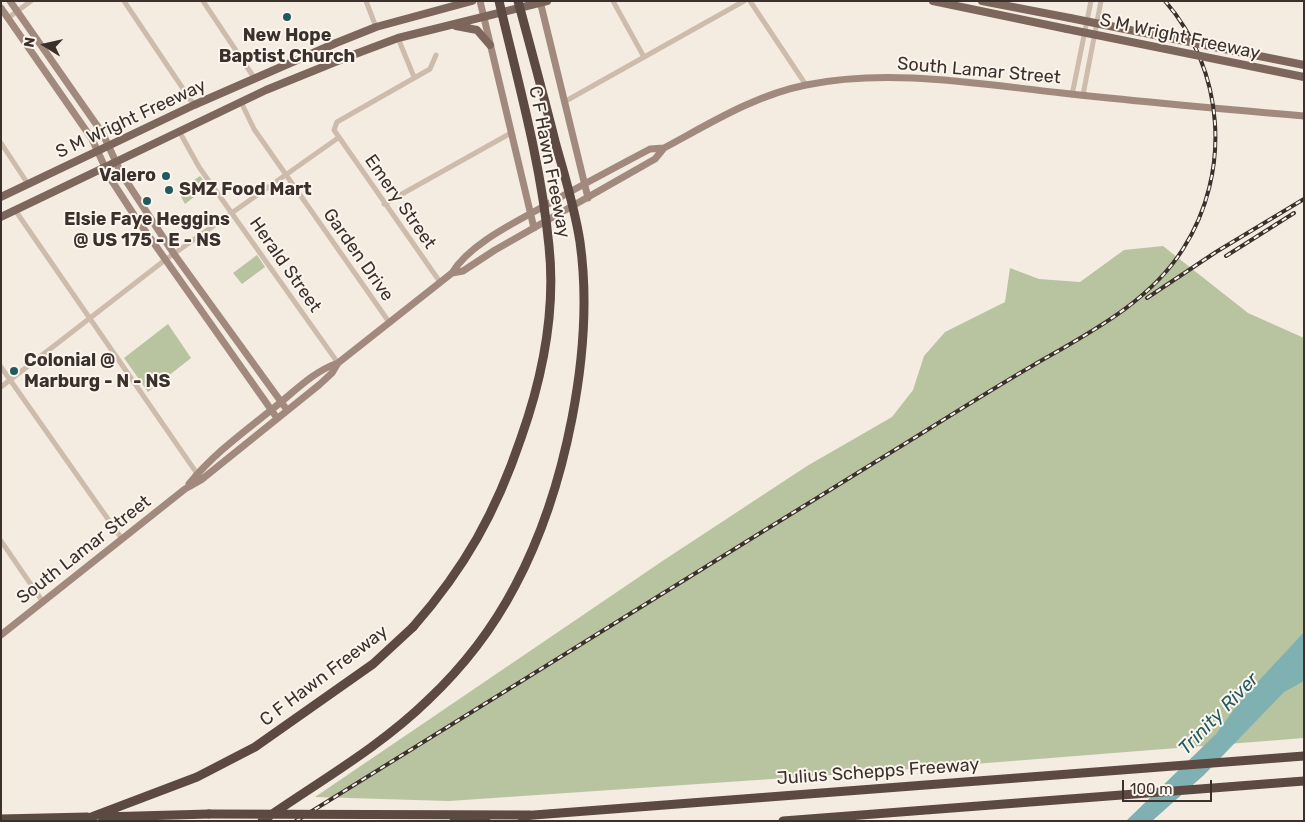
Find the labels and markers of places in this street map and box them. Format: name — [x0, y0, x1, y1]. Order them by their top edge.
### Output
marker: New Hope Baptist Church — [281, 11, 293, 23]
place label: New Hope Baptist Church — [219, 25, 355, 68]
place label: Valero — [99, 165, 156, 187]
marker: Valero — [160, 170, 172, 182]
place label: SMZ Food Mart — [179, 179, 312, 201]
marker: SMZ Food Mart — [163, 184, 175, 196]
marker: Elsie Faye Heggins @ US 175 - E - NS — [141, 195, 153, 207]
place label: Elsie Faye Heggins @ US 175 - E - NS — [64, 209, 230, 252]
place label: Colonial @ Marburg - N - NS — [24, 350, 170, 392]
marker: Colonial @ Marburg - N - NS — [8, 365, 20, 377]

